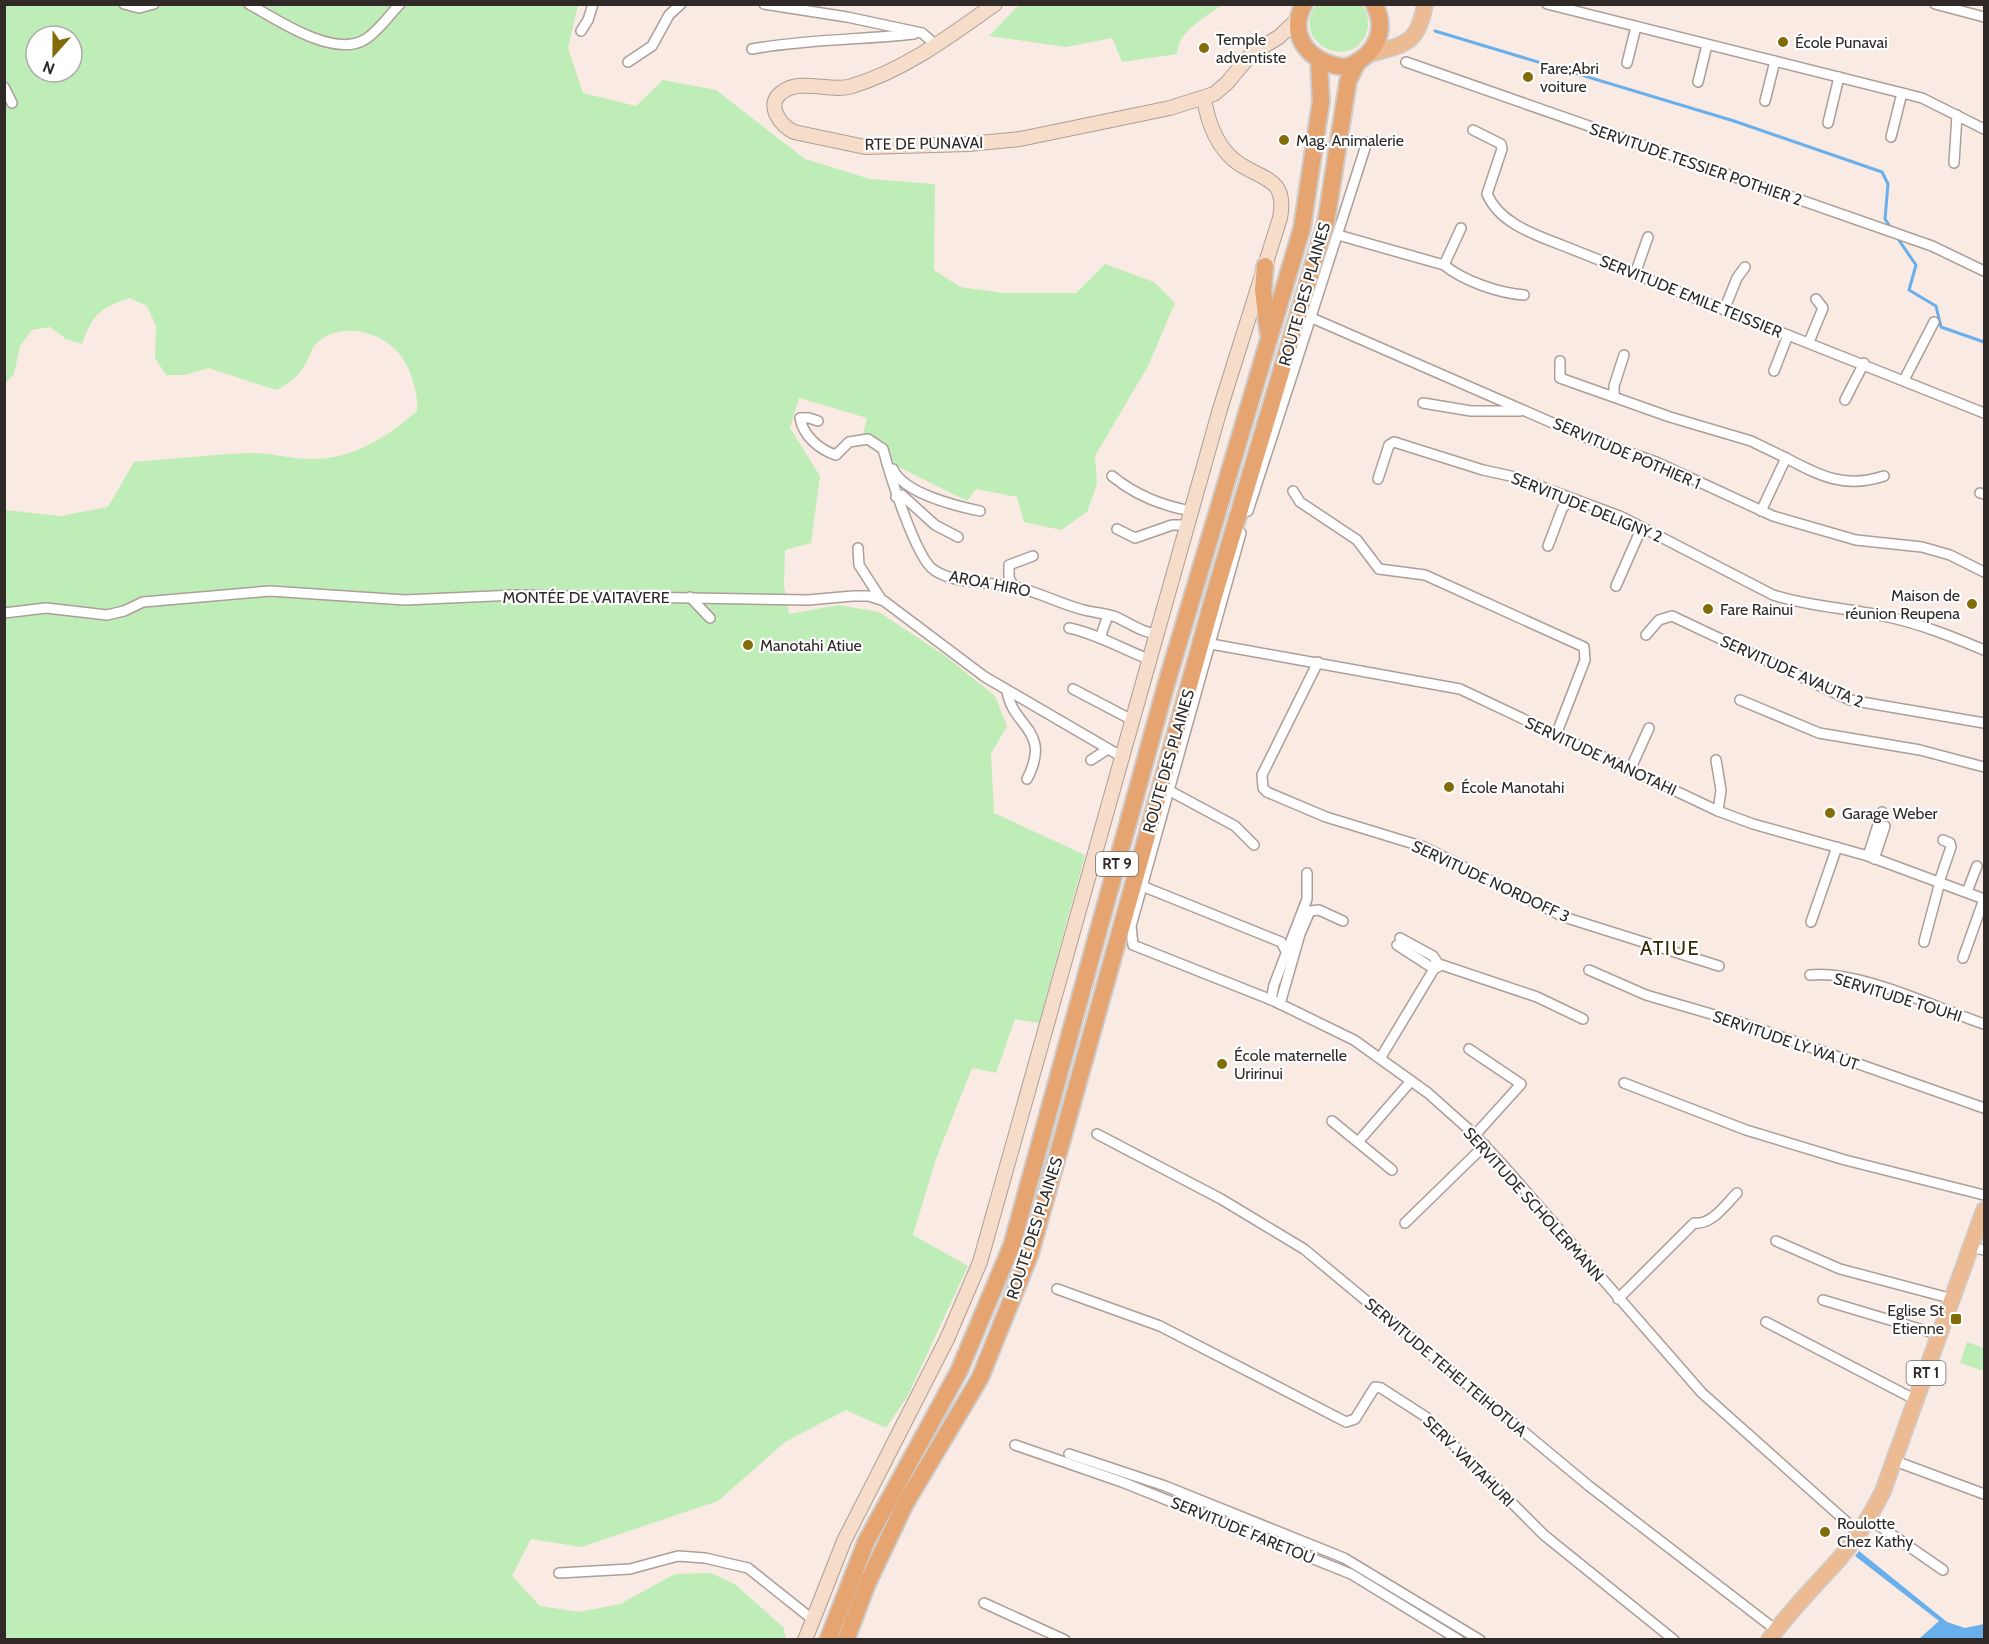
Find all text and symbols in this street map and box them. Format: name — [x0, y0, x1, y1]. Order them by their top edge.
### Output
north arrow — [24, 24, 84, 84]
place label: Temple adventiste — [1216, 30, 1286, 67]
place label: École Punavai — [1795, 33, 1888, 52]
marker: École Punavai — [1776, 35, 1790, 49]
marker: Temple adventiste — [1197, 41, 1211, 55]
text: N — [40, 57, 57, 78]
place label: Fare;Abri voiture — [1540, 59, 1599, 96]
marker: Fare;Abri voiture — [1521, 70, 1535, 84]
street label: SERVITUDE TESSIER POTHIER 2 — [1587, 119, 1805, 210]
place label: Mag. Animalerie — [1296, 131, 1404, 150]
street label: RTE DE PUNAVAI — [865, 133, 983, 154]
marker: Mag. Animalerie — [1277, 133, 1291, 147]
street label: ROUTE DES PLAINES — [1275, 220, 1334, 368]
street label: SERVITUDE EMILE TEISSIER — [1597, 251, 1785, 342]
street label: SERVITUDE POTHIER 1 — [1550, 414, 1703, 493]
street label: SERVITUDE DELIGNY 2 — [1508, 468, 1665, 547]
street label: AROA HIRO — [948, 566, 1032, 601]
place label: Maison de réunion Reupena — [1845, 586, 1960, 623]
street label: MONTÉE DE VAITAVERE — [502, 588, 670, 607]
marker: Maison de réunion Reupena — [1965, 597, 1979, 611]
place label: Fare Rainui — [1720, 600, 1793, 619]
marker: Fare Rainui — [1701, 602, 1715, 616]
street label: SERVITUDE AVAUTA 2 — [1717, 631, 1866, 712]
place label: Manotahi Atiue — [760, 636, 862, 655]
marker: Manotahi Atiue — [741, 638, 755, 652]
street label: ROUTE DES PLAINES — [1139, 687, 1198, 835]
street label: SERVITUDE MANOTAHI — [1522, 713, 1679, 800]
place label: École Manotahi — [1461, 778, 1564, 797]
marker: École Manotahi — [1442, 780, 1456, 794]
place label: Garage Weber — [1842, 804, 1939, 823]
marker: Garage Weber — [1823, 806, 1837, 820]
street label: SERVITUDE NORDOFF 3 — [1409, 836, 1573, 926]
road number: RT 9 — [1096, 852, 1138, 876]
district label: ATIUE — [1640, 936, 1700, 960]
street label: SERVITUDE TOUHI — [1831, 969, 1964, 1026]
street label: SERVITUDE LY WA UT — [1710, 1007, 1862, 1075]
place label: École maternelle Uririnui — [1234, 1046, 1347, 1083]
marker: École maternelle Uririnui — [1215, 1057, 1229, 1071]
street label: SERVITUDE SCHOLERMANN — [1459, 1123, 1608, 1285]
street label: ROUTE DES PLAINES — [1002, 1155, 1066, 1302]
street label: SERVITUDE TEHEI TEIHOTUA — [1361, 1294, 1531, 1441]
place label: Eglise St Etienne — [1887, 1301, 1945, 1338]
marker: Eglise St Etienne — [1949, 1312, 1963, 1326]
road number: RT 1 — [1906, 1361, 1946, 1385]
street label: SERV .VAITAHURI — [1419, 1412, 1518, 1511]
street label: SERVITUDE FARETOU — [1168, 1493, 1318, 1568]
place label: Roulotte Chez Kathy — [1837, 1514, 1913, 1551]
marker: Roulotte Chez Kathy — [1818, 1525, 1832, 1539]

